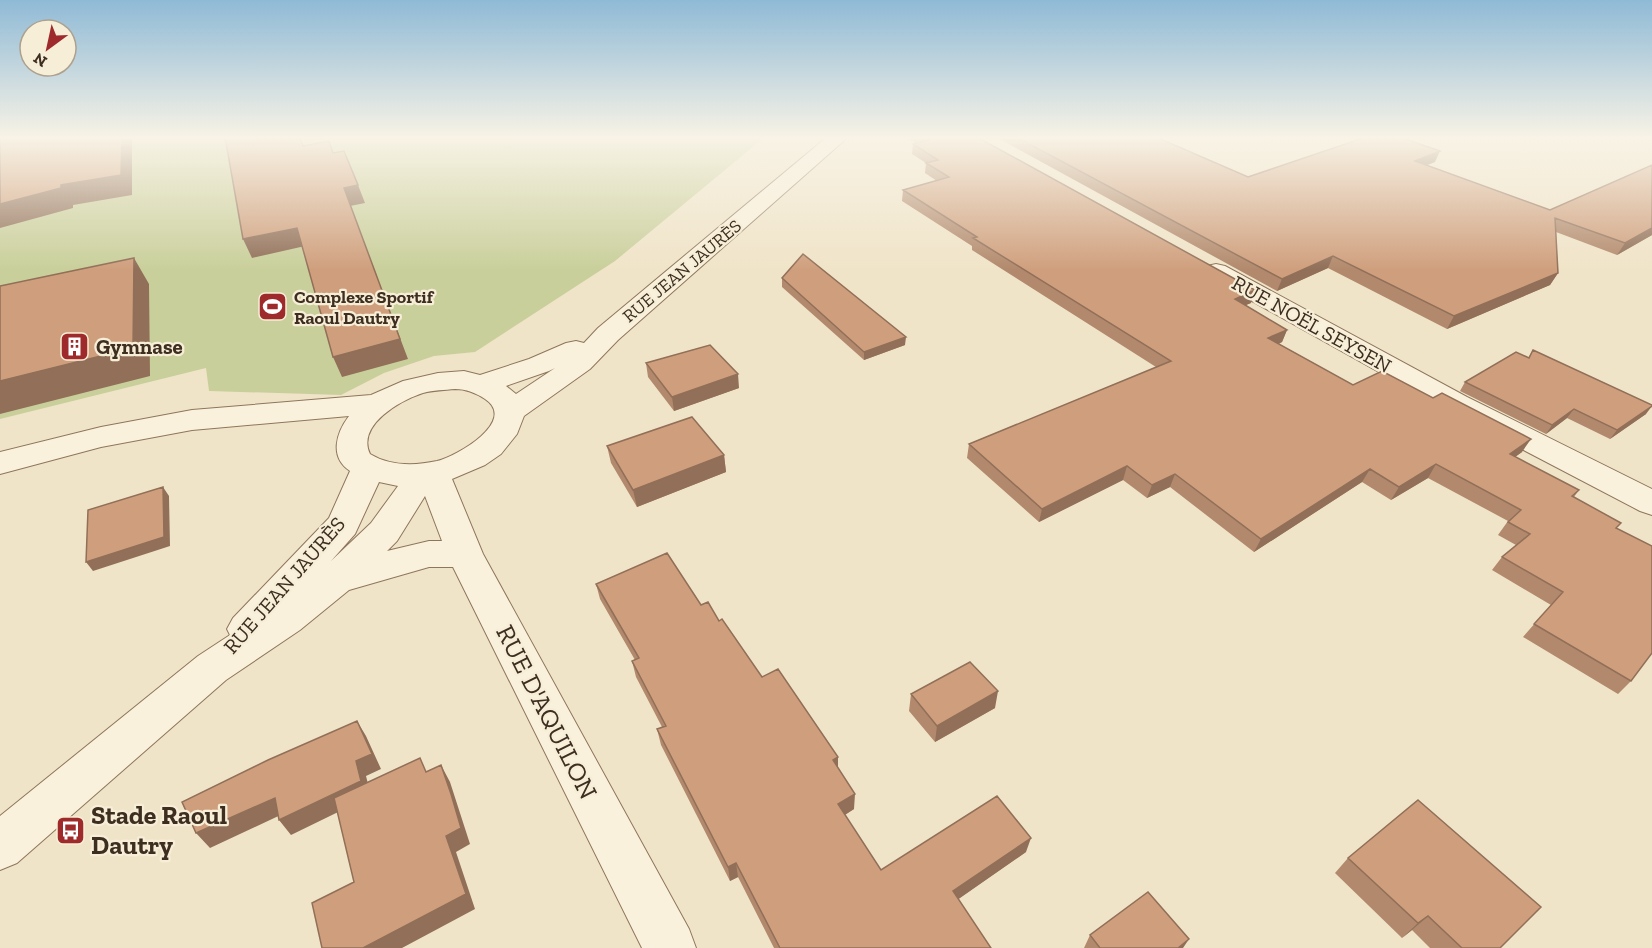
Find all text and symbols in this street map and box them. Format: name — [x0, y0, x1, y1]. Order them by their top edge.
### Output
north arrow — [18, 18, 78, 78]
text: N — [30, 49, 50, 71]
street label: RUE JEAN JAURÈS — [618, 215, 746, 327]
street label: RUE NOËL SEYSEN — [1228, 270, 1396, 378]
place label: Complexe Sportif Raoul Dautry — [294, 286, 435, 329]
sports icon: Complexe Sportif Raoul Dautry — [257, 291, 289, 323]
building icon: Gymnase — [59, 330, 91, 362]
place label: Gymnase — [96, 334, 183, 359]
street label: RUE JEAN JAURÈS — [218, 512, 350, 658]
street label: RUE D'AQUILON — [489, 620, 605, 804]
place label: Stade Raoul Dautry — [91, 799, 227, 861]
bus stop icon: Stade Raoul Dautry — [54, 814, 86, 846]

